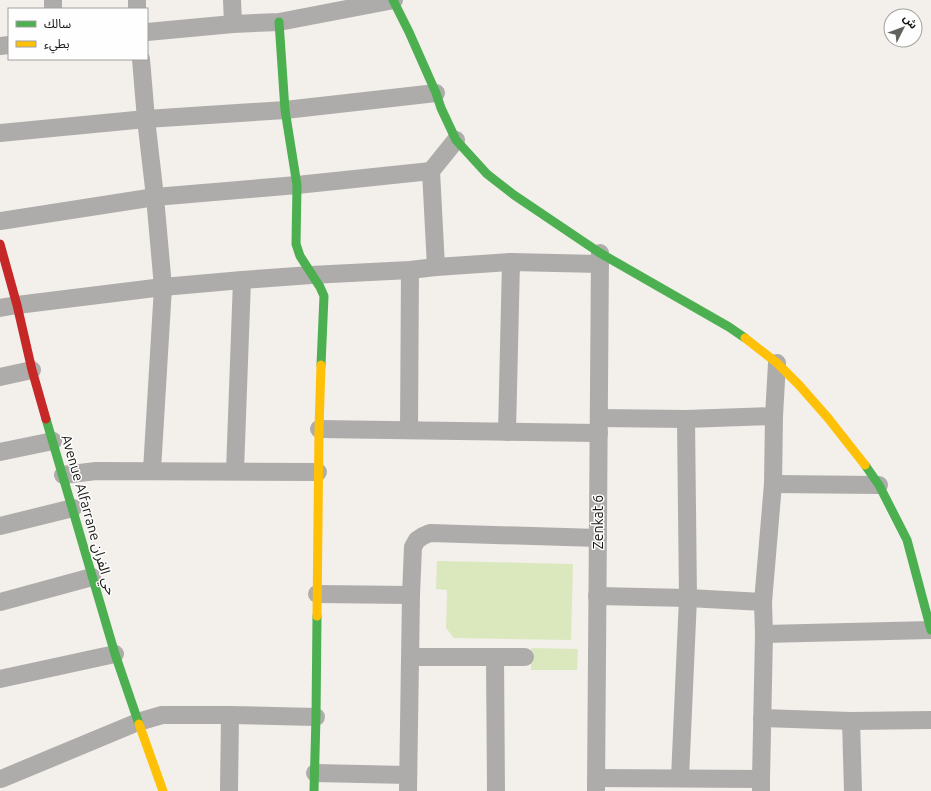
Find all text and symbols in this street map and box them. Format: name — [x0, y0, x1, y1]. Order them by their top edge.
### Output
legend — [8, 8, 148, 60]
north arrow — [883, 8, 923, 48]
text: ش — [900, 12, 920, 32]
text: سالك — [44, 17, 71, 30]
text: بطيء — [44, 37, 70, 54]
street label: Avenue Alfarrane حي الفران — [55, 433, 120, 598]
street label: Zenkat 6 — [590, 495, 606, 549]

